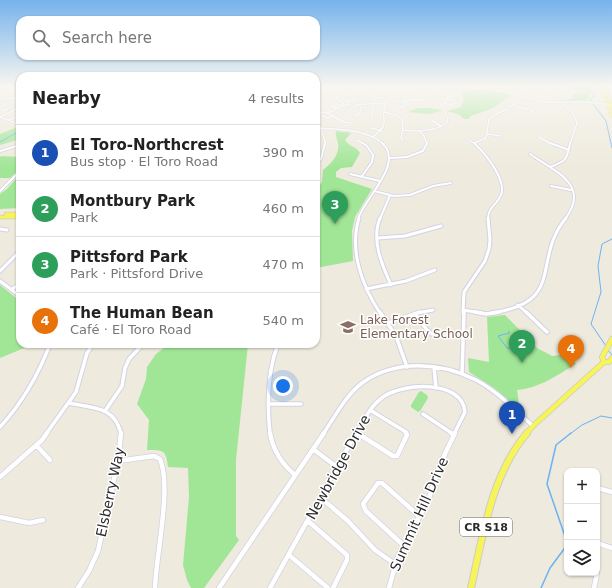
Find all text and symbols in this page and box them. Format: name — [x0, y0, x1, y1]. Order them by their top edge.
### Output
search box — [16, 16, 320, 60]
icon: search — [30, 27, 52, 49]
text: Search here — [62, 29, 152, 47]
text: Nearby — [32, 88, 101, 108]
text: 4 results — [248, 91, 304, 106]
text: El Toro-Northcrest — [70, 136, 224, 154]
text: 1 — [40, 145, 50, 160]
text: 390 m — [262, 145, 304, 160]
text: Bus stop · El Toro Road — [70, 154, 218, 169]
pin: 3 — [322, 191, 348, 224]
text: Montbury Park — [70, 192, 195, 210]
text: 2 — [40, 201, 50, 216]
text: 460 m — [262, 201, 304, 216]
text: Park — [70, 210, 98, 225]
text: Pittsford Park — [70, 248, 188, 266]
text: 3 — [40, 257, 50, 272]
text: 470 m — [262, 257, 304, 272]
text: Park · Pittsford Drive — [70, 266, 203, 281]
text: The Human Bean — [70, 304, 214, 322]
text: 4 — [40, 313, 50, 328]
text: 540 m — [262, 313, 304, 328]
place label: Lake Forest Elementary School — [360, 313, 473, 341]
school or university icon: Lake Forest Elementary School — [339, 318, 357, 336]
text: Café · El Toro Road — [70, 322, 191, 337]
pin: 2 — [509, 330, 535, 363]
pin: 4 — [558, 335, 584, 368]
your location — [273, 376, 293, 396]
pin: 1 — [499, 401, 525, 434]
street label: Newbridge Drive — [303, 412, 373, 522]
street label: Elsberry Way — [93, 446, 127, 538]
street label: Summit Hill Drive — [387, 455, 451, 573]
map controls — [564, 468, 600, 576]
button: + — [564, 468, 600, 504]
button: − — [564, 504, 600, 540]
road number: CR S18 — [460, 518, 512, 536]
button: layers — [564, 540, 600, 576]

